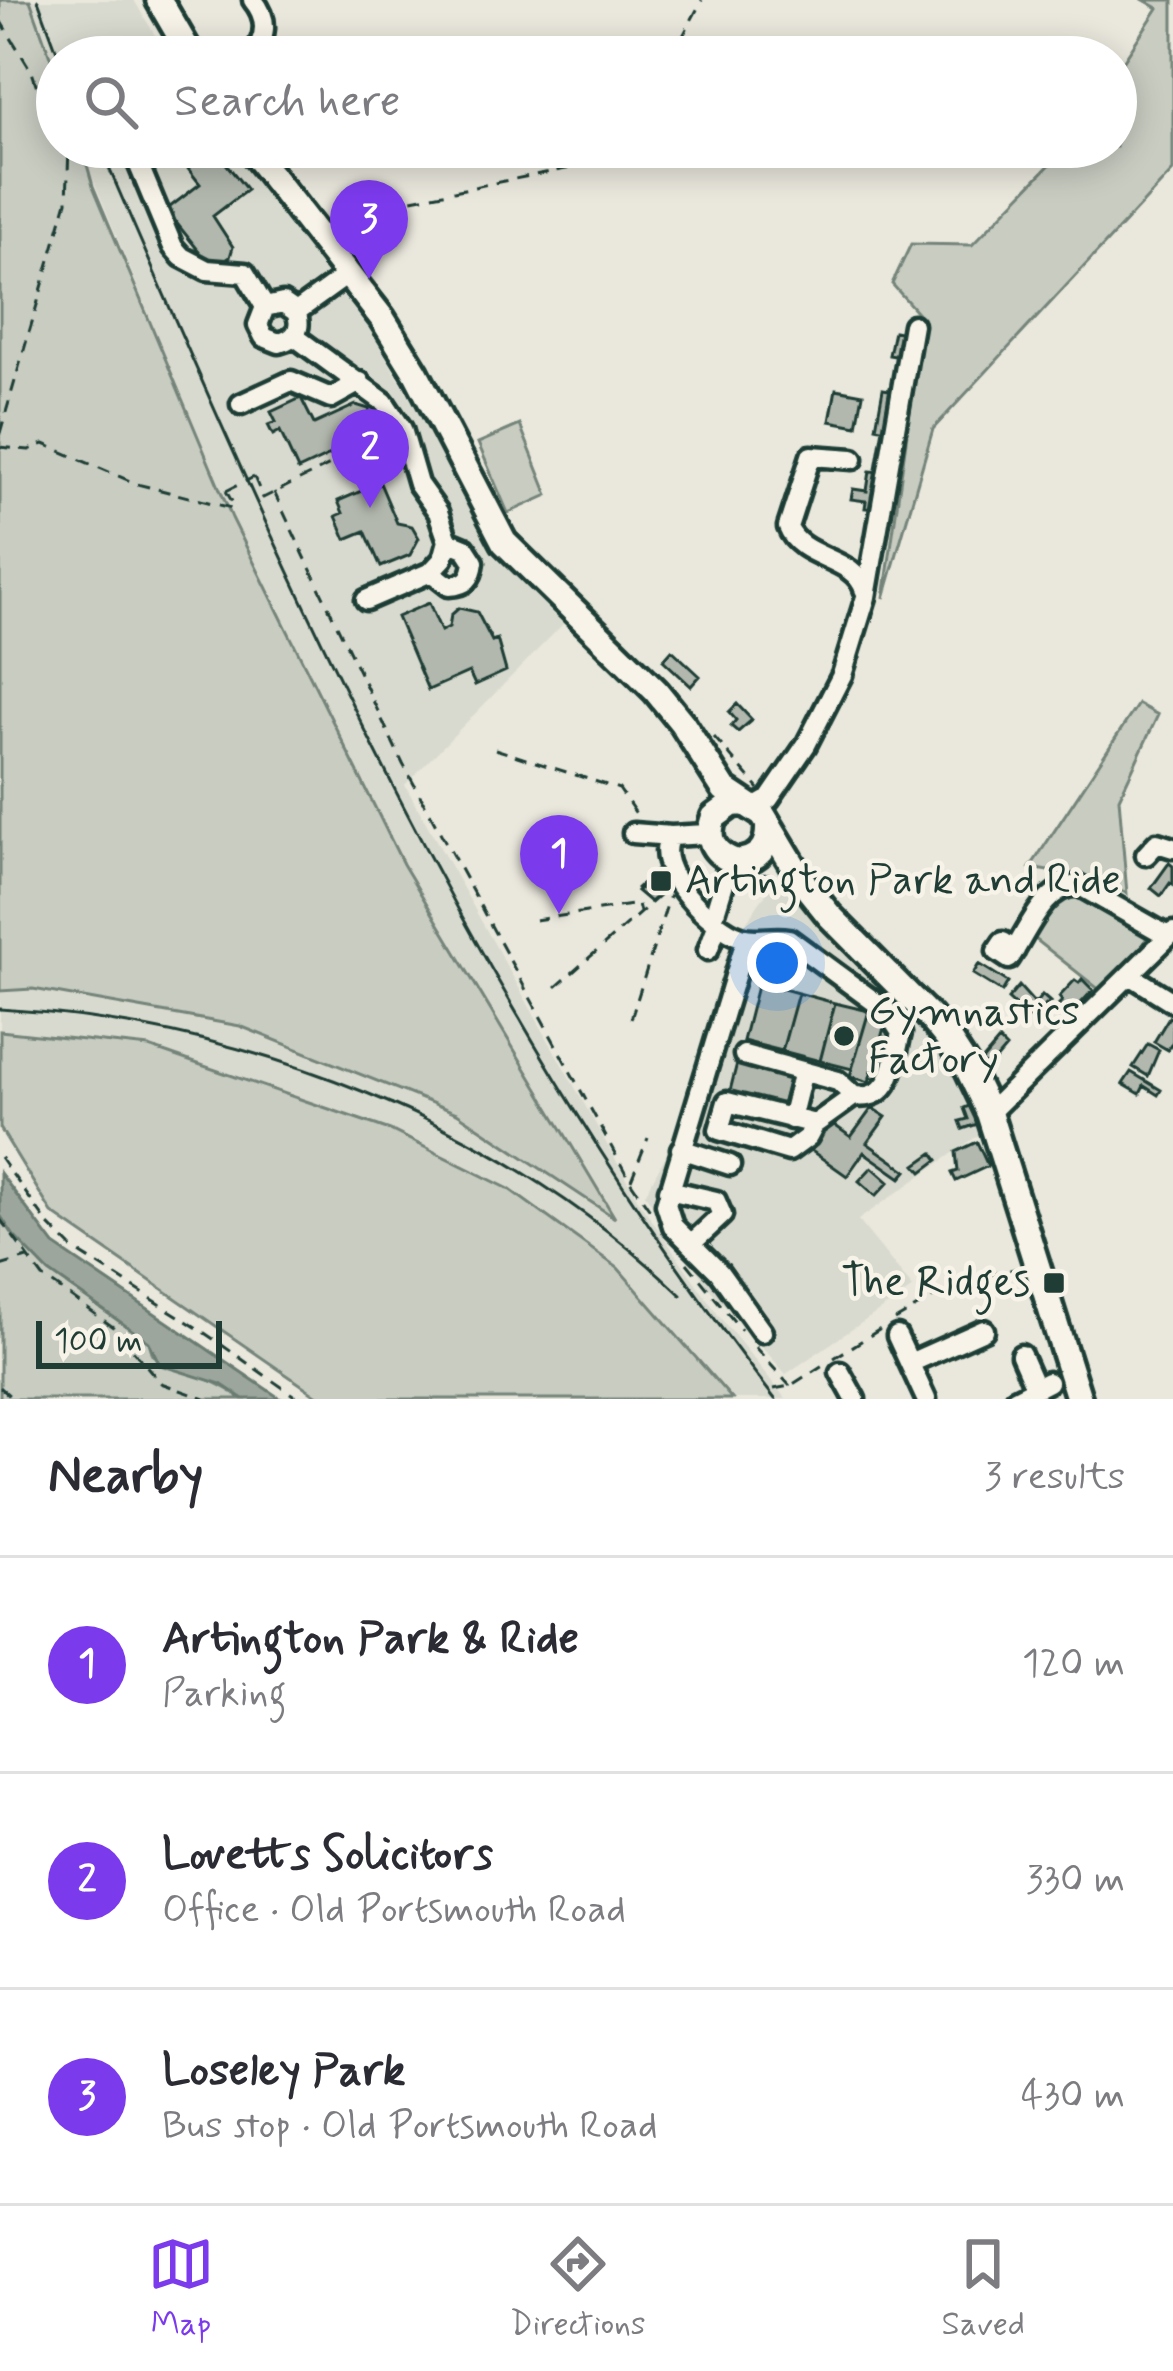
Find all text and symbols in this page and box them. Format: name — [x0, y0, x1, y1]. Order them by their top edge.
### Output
search box — [36, 36, 1137, 168]
icon: search — [78, 69, 144, 135]
text: Search here — [174, 73, 401, 132]
pin: 3 — [330, 180, 408, 279]
pin: 2 — [331, 409, 409, 508]
pin: 1 — [520, 815, 598, 914]
place label: Artington Park and Ride — [685, 854, 1121, 913]
marker: Artington Park and Ride — [648, 868, 674, 894]
your location — [747, 933, 807, 993]
place label: Gymnastics Factory — [868, 985, 1080, 1088]
marker: Gymnastics Factory — [831, 1023, 857, 1049]
place label: The Ridges — [841, 1256, 1030, 1315]
marker: The Ridges — [1041, 1270, 1067, 1296]
scale bar — [36, 1315, 222, 1368]
text: 100 m — [54, 1320, 143, 1364]
text: Nearby — [48, 1444, 203, 1510]
text: 3 results — [984, 1452, 1125, 1503]
text: Artington Park & Ride — [162, 1610, 579, 1669]
text: 1 — [78, 1639, 96, 1690]
text: 120 m — [1022, 1639, 1125, 1690]
text: Parking — [162, 1669, 287, 1720]
text: Lovetts Solicitors — [162, 1826, 493, 1885]
text: 2 — [77, 1855, 97, 1906]
text: 330 m — [1026, 1855, 1125, 1906]
text: Office · Old Portsmouth Road — [162, 1885, 626, 1936]
text: Loseley Park — [162, 2042, 406, 2101]
text: 3 — [78, 2071, 96, 2122]
text: 430 m — [1021, 2071, 1125, 2122]
text: Bus stop · Old Portsmouth Road — [162, 2101, 658, 2152]
tab: Map — [148, 2231, 214, 2347]
tab: Directions — [510, 2231, 646, 2347]
tab: Saved — [942, 2231, 1025, 2347]

